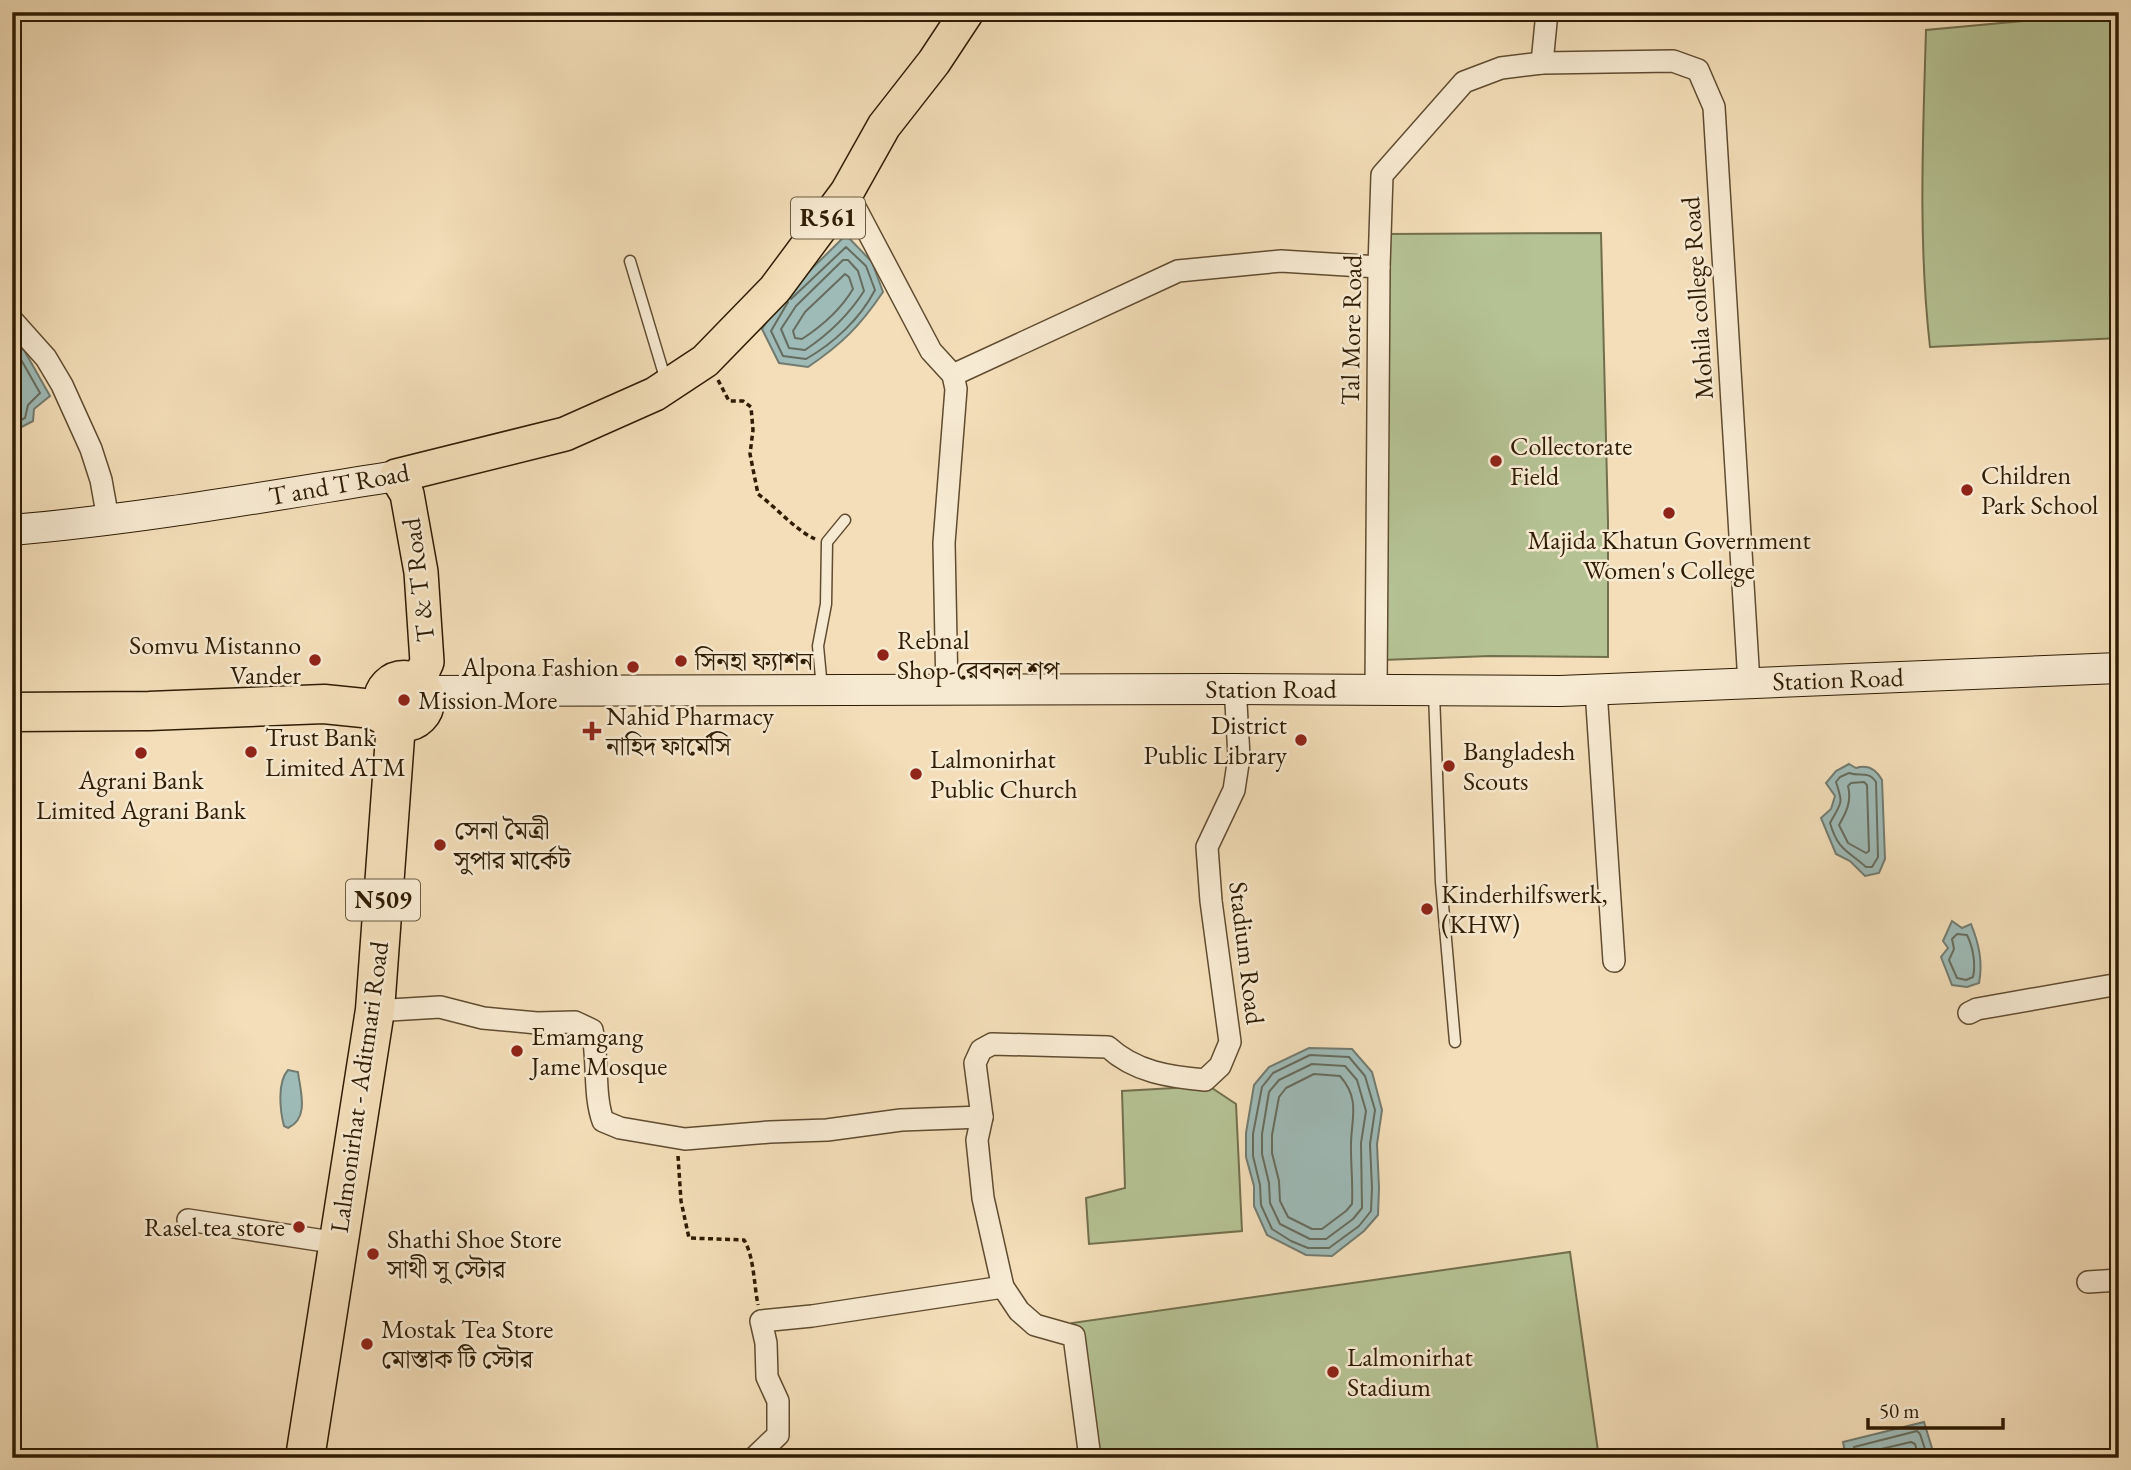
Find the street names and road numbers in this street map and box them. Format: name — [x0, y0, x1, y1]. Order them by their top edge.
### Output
street label: Mohila college Road — [1673, 195, 1721, 401]
road number: R561 — [791, 198, 865, 238]
street label: Tal More Road — [1333, 254, 1369, 406]
street label: T and T Road — [266, 455, 413, 513]
street label: T & T Road — [393, 515, 442, 644]
street label: Station Road — [1772, 660, 1905, 698]
street label: Station Road — [1205, 672, 1338, 706]
road number: N509 — [346, 880, 420, 920]
street label: Stadium Road — [1221, 880, 1273, 1027]
street label: Lalmonirhat - Aditmari Road — [322, 938, 396, 1235]

